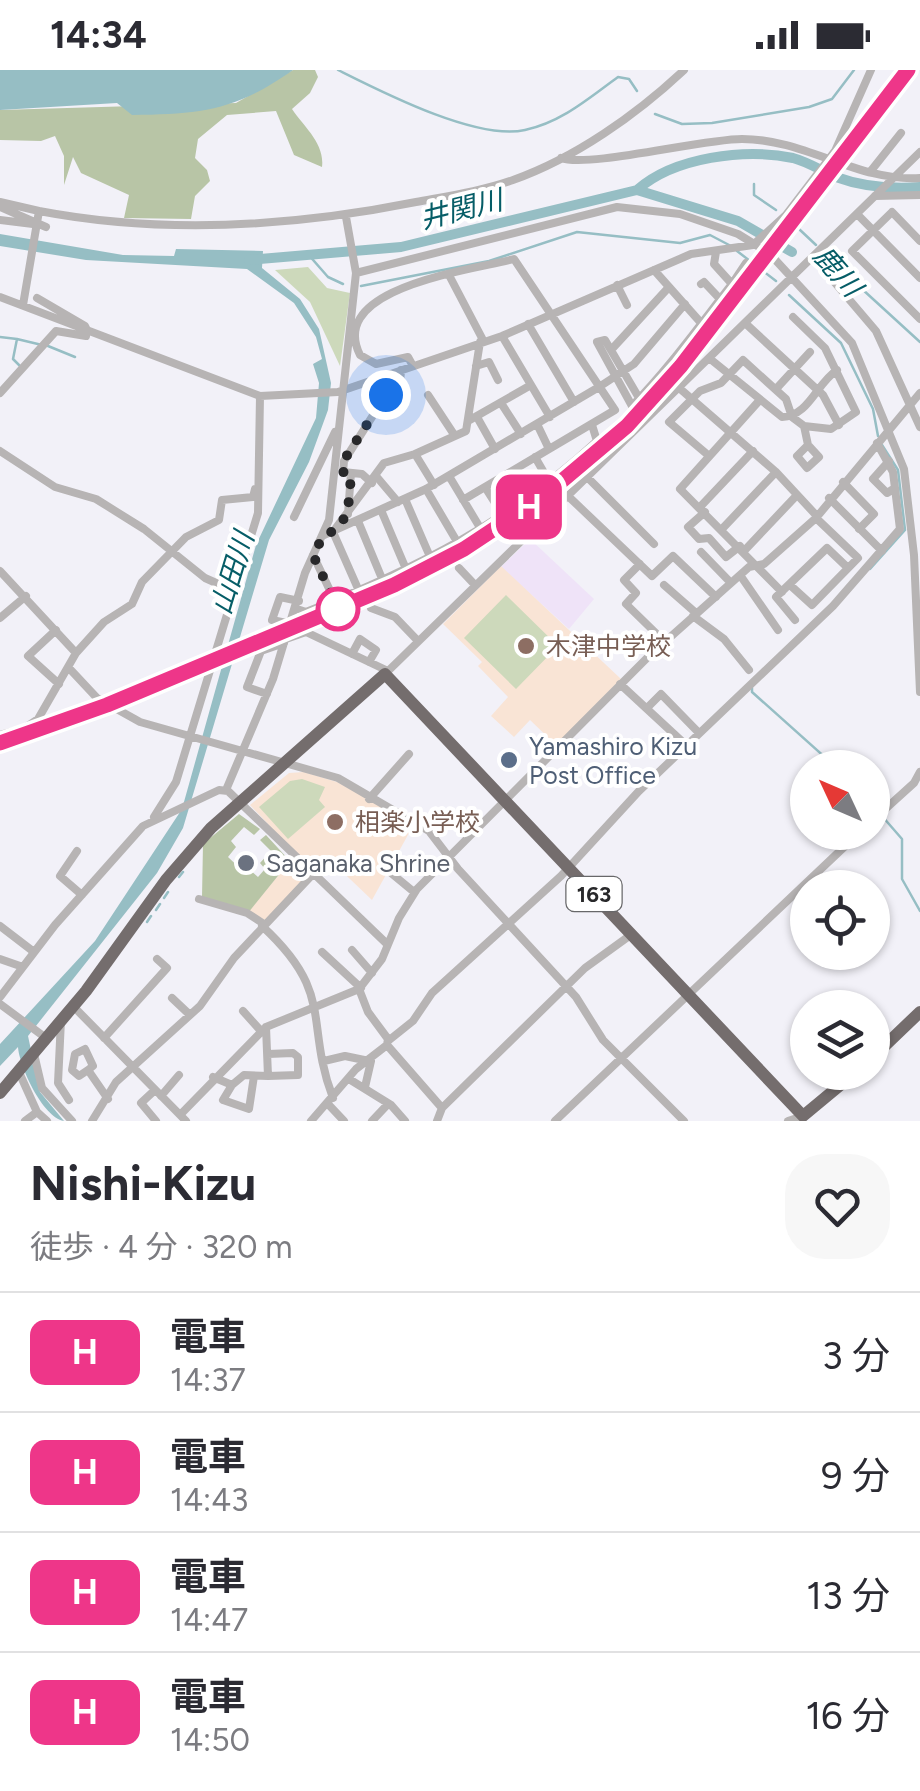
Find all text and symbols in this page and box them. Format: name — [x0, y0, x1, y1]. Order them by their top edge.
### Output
text: 14:34 — [50, 12, 147, 58]
water label: 井関川 — [416, 182, 509, 236]
water label: 鹿川 — [807, 239, 871, 306]
your location — [361, 370, 411, 420]
line badge: H — [496, 474, 562, 540]
text: H — [516, 486, 542, 528]
water label: 山田川 — [203, 525, 261, 618]
unlabelled marker — [317, 588, 359, 630]
place label: 木津中学校 — [546, 631, 671, 661]
marker: 木津中学校 — [515, 635, 537, 657]
place label: Yamashiro Kizu Post Office — [529, 731, 697, 790]
marker: Yamashiro Kizu Post Office — [498, 749, 520, 771]
north arrow — [790, 750, 890, 850]
map controls — [790, 750, 890, 1090]
place label: 相楽小学校 — [355, 807, 480, 837]
marker: 相楽小学校 — [324, 811, 346, 833]
place label: Saganaka Shrine — [266, 848, 450, 878]
marker: Saganaka Shrine — [235, 852, 257, 874]
button: locate — [790, 870, 890, 970]
road number: 163 — [566, 877, 622, 911]
button: layers — [790, 990, 890, 1090]
text: Nishi-Kizu — [30, 1154, 256, 1212]
button: heart — [785, 1154, 890, 1259]
text: 徒歩 · 4 分 · 320 m — [30, 1228, 293, 1266]
text: 電車 — [170, 1314, 246, 1360]
text: H — [72, 1331, 98, 1373]
text: 3 分 — [822, 1333, 890, 1379]
text: 14:37 — [170, 1361, 246, 1399]
text: 電車 — [170, 1434, 246, 1480]
text: H — [72, 1451, 98, 1493]
text: 9 分 — [821, 1453, 890, 1499]
text: 14:43 — [170, 1481, 248, 1519]
text: 電車 — [170, 1554, 246, 1600]
text: H — [72, 1571, 98, 1613]
text: 13 分 — [806, 1573, 890, 1619]
text: 14:47 — [170, 1601, 248, 1639]
text: 電車 — [170, 1674, 246, 1720]
text: H — [72, 1691, 98, 1733]
text: 16 分 — [805, 1693, 890, 1739]
text: 14:50 — [170, 1721, 250, 1759]

